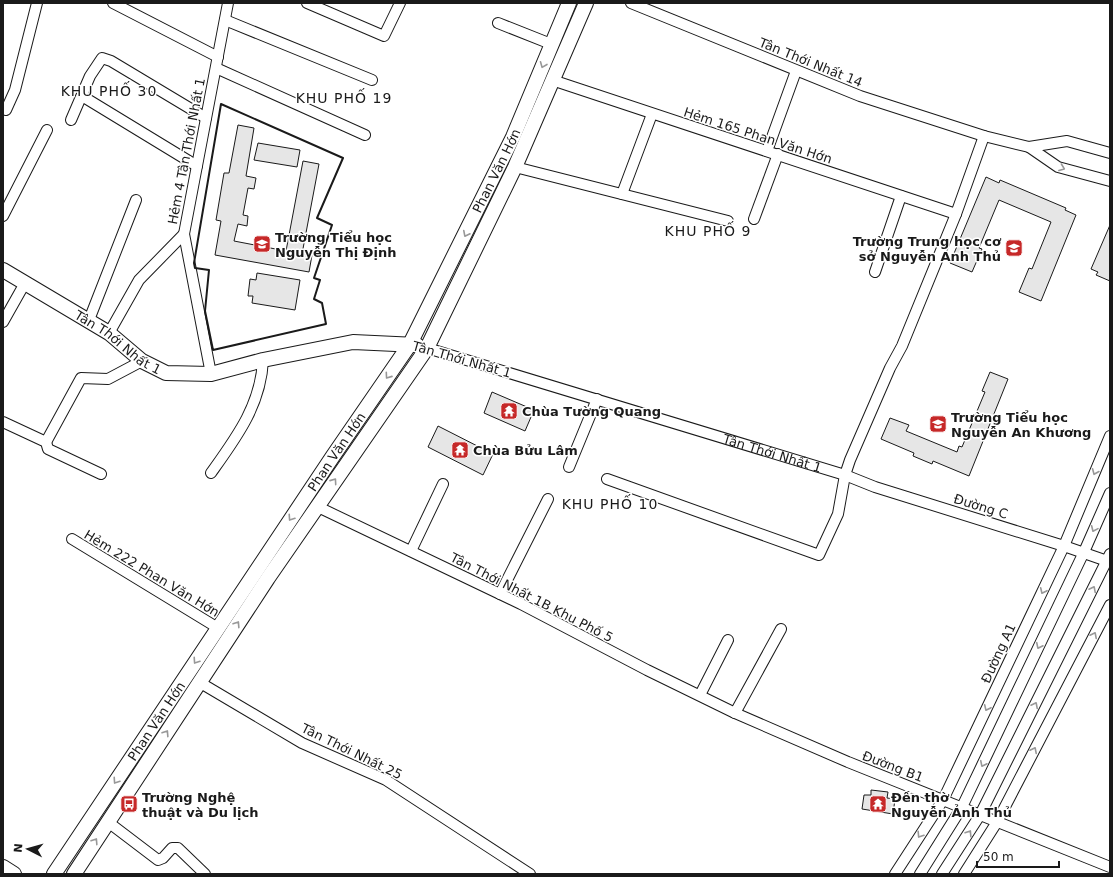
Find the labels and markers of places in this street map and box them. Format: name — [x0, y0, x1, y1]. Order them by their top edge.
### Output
place label: Trường Tiểu học Nguyễn Thị Định — [275, 230, 396, 260]
school or university icon: Trường Tiểu học Nguyễn Thị Định — [252, 234, 272, 254]
place label: Trường Trung học cơ sở Nguyễn Anh Thủ — [853, 234, 1002, 264]
school or university icon: Trường Trung học cơ sở Nguyễn Anh Thủ — [1004, 238, 1024, 258]
temple icon: Chùa Tường Quang — [499, 401, 519, 421]
place label: Chùa Tường Quang — [522, 404, 661, 419]
place label: Trường Tiểu học Nguyễn An Khương — [951, 410, 1091, 440]
school or university icon: Trường Tiểu học Nguyễn An Khương — [928, 414, 948, 434]
temple icon: Chùa Bửu Lâm — [450, 440, 470, 460]
place label: Chùa Bửu Lâm — [473, 443, 578, 458]
place label: Trường Nghệ thuật và Du lịch — [142, 790, 258, 820]
place label: Đền thờ Nguyễn Ảnh Thủ — [891, 790, 1012, 820]
bus stop icon: Trường Nghệ thuật và Du lịch — [119, 794, 139, 814]
temple icon: Đền thờ Nguyễn Ảnh Thủ — [868, 794, 888, 814]

